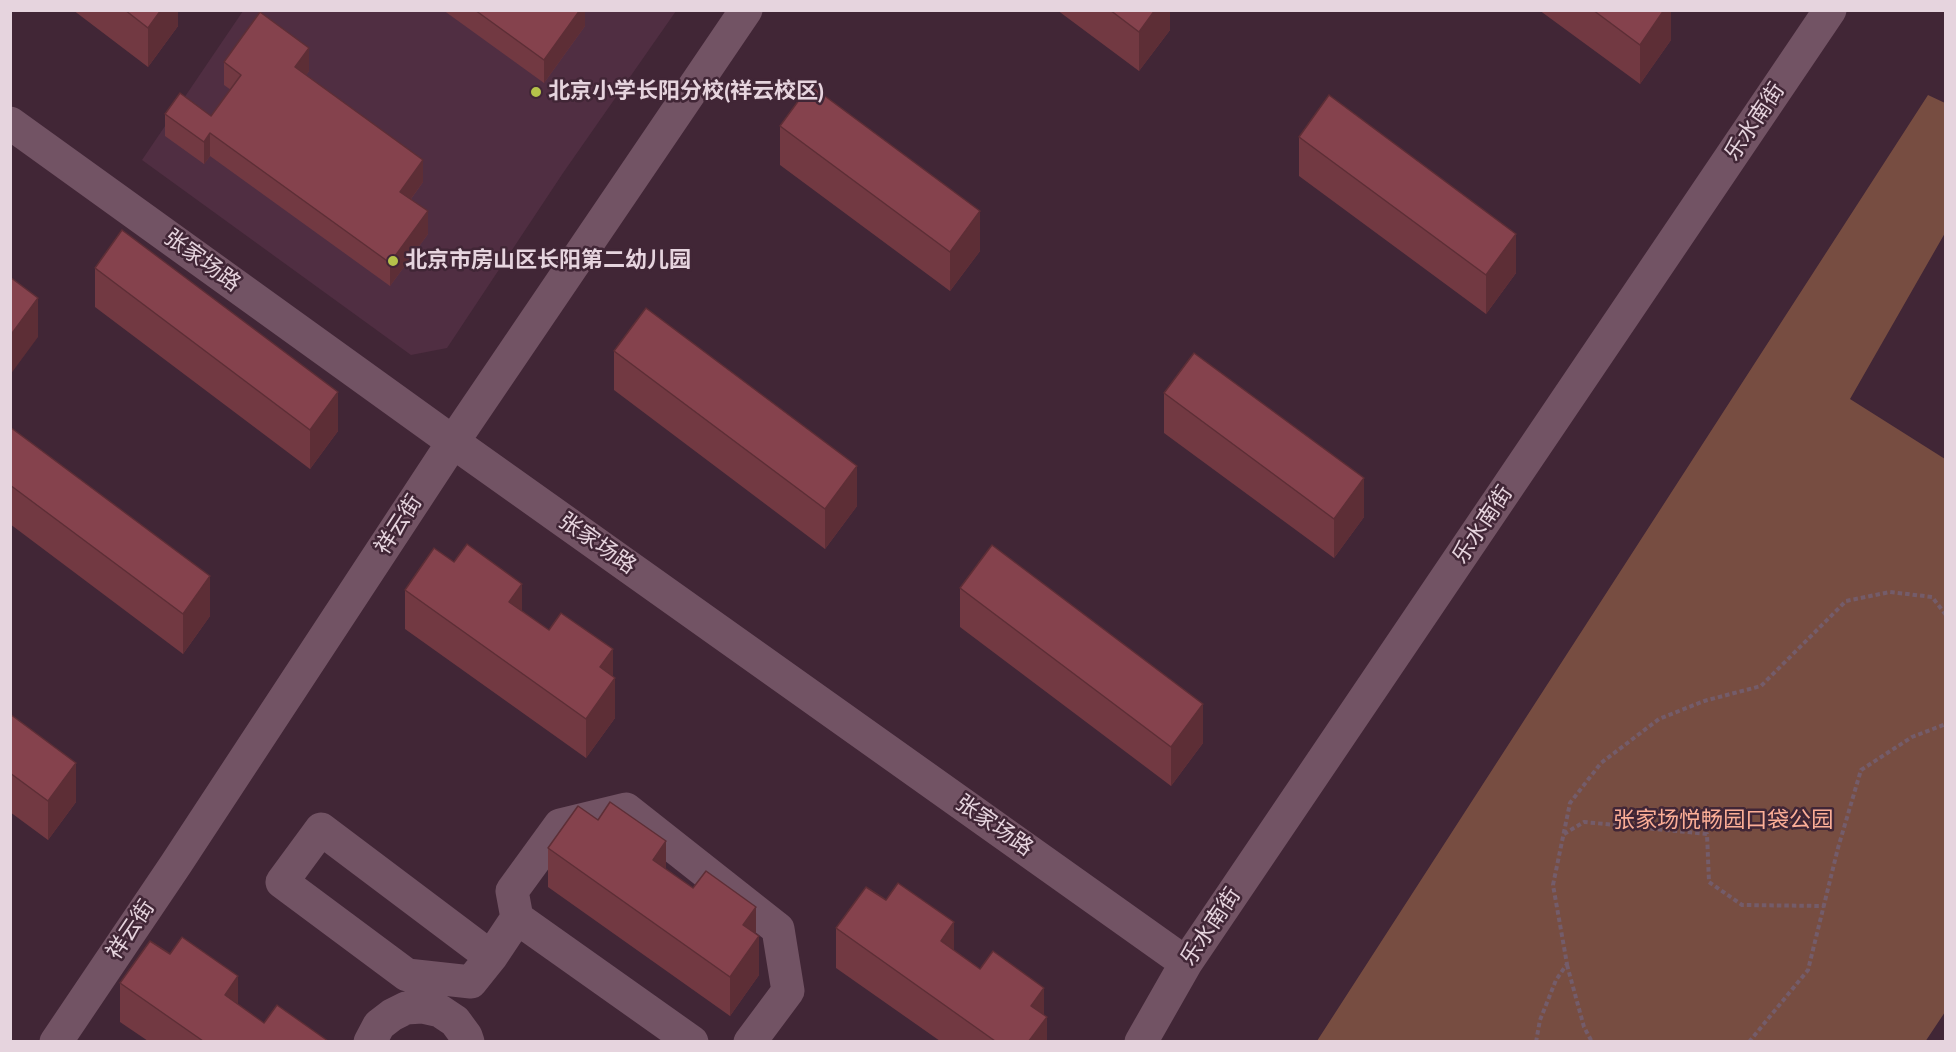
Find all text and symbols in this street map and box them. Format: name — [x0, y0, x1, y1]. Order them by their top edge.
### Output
street label: 乐水南街 — [1719, 78, 1791, 166]
place label: 北京小学长阳分校(祥云校区) — [548, 79, 824, 105]
marker: 北京小学长阳分校(祥云校区) — [529, 85, 543, 99]
street label: 张家场路 — [159, 224, 245, 298]
place label: 北京市房山区长阳第二幼儿园 — [405, 248, 691, 274]
marker: 北京市房山区长阳第二幼儿园 — [386, 254, 400, 268]
street label: 乐水南街 — [1447, 481, 1519, 569]
street label: 祥云街 — [370, 490, 428, 560]
street label: 张家场路 — [553, 508, 641, 580]
street label: 张家场路 — [950, 790, 1038, 862]
park label: 张家场悦畅园口袋公园 — [1613, 808, 1833, 834]
street label: 乐水南街 — [1175, 883, 1247, 971]
street label: 祥云街 — [102, 895, 160, 965]

